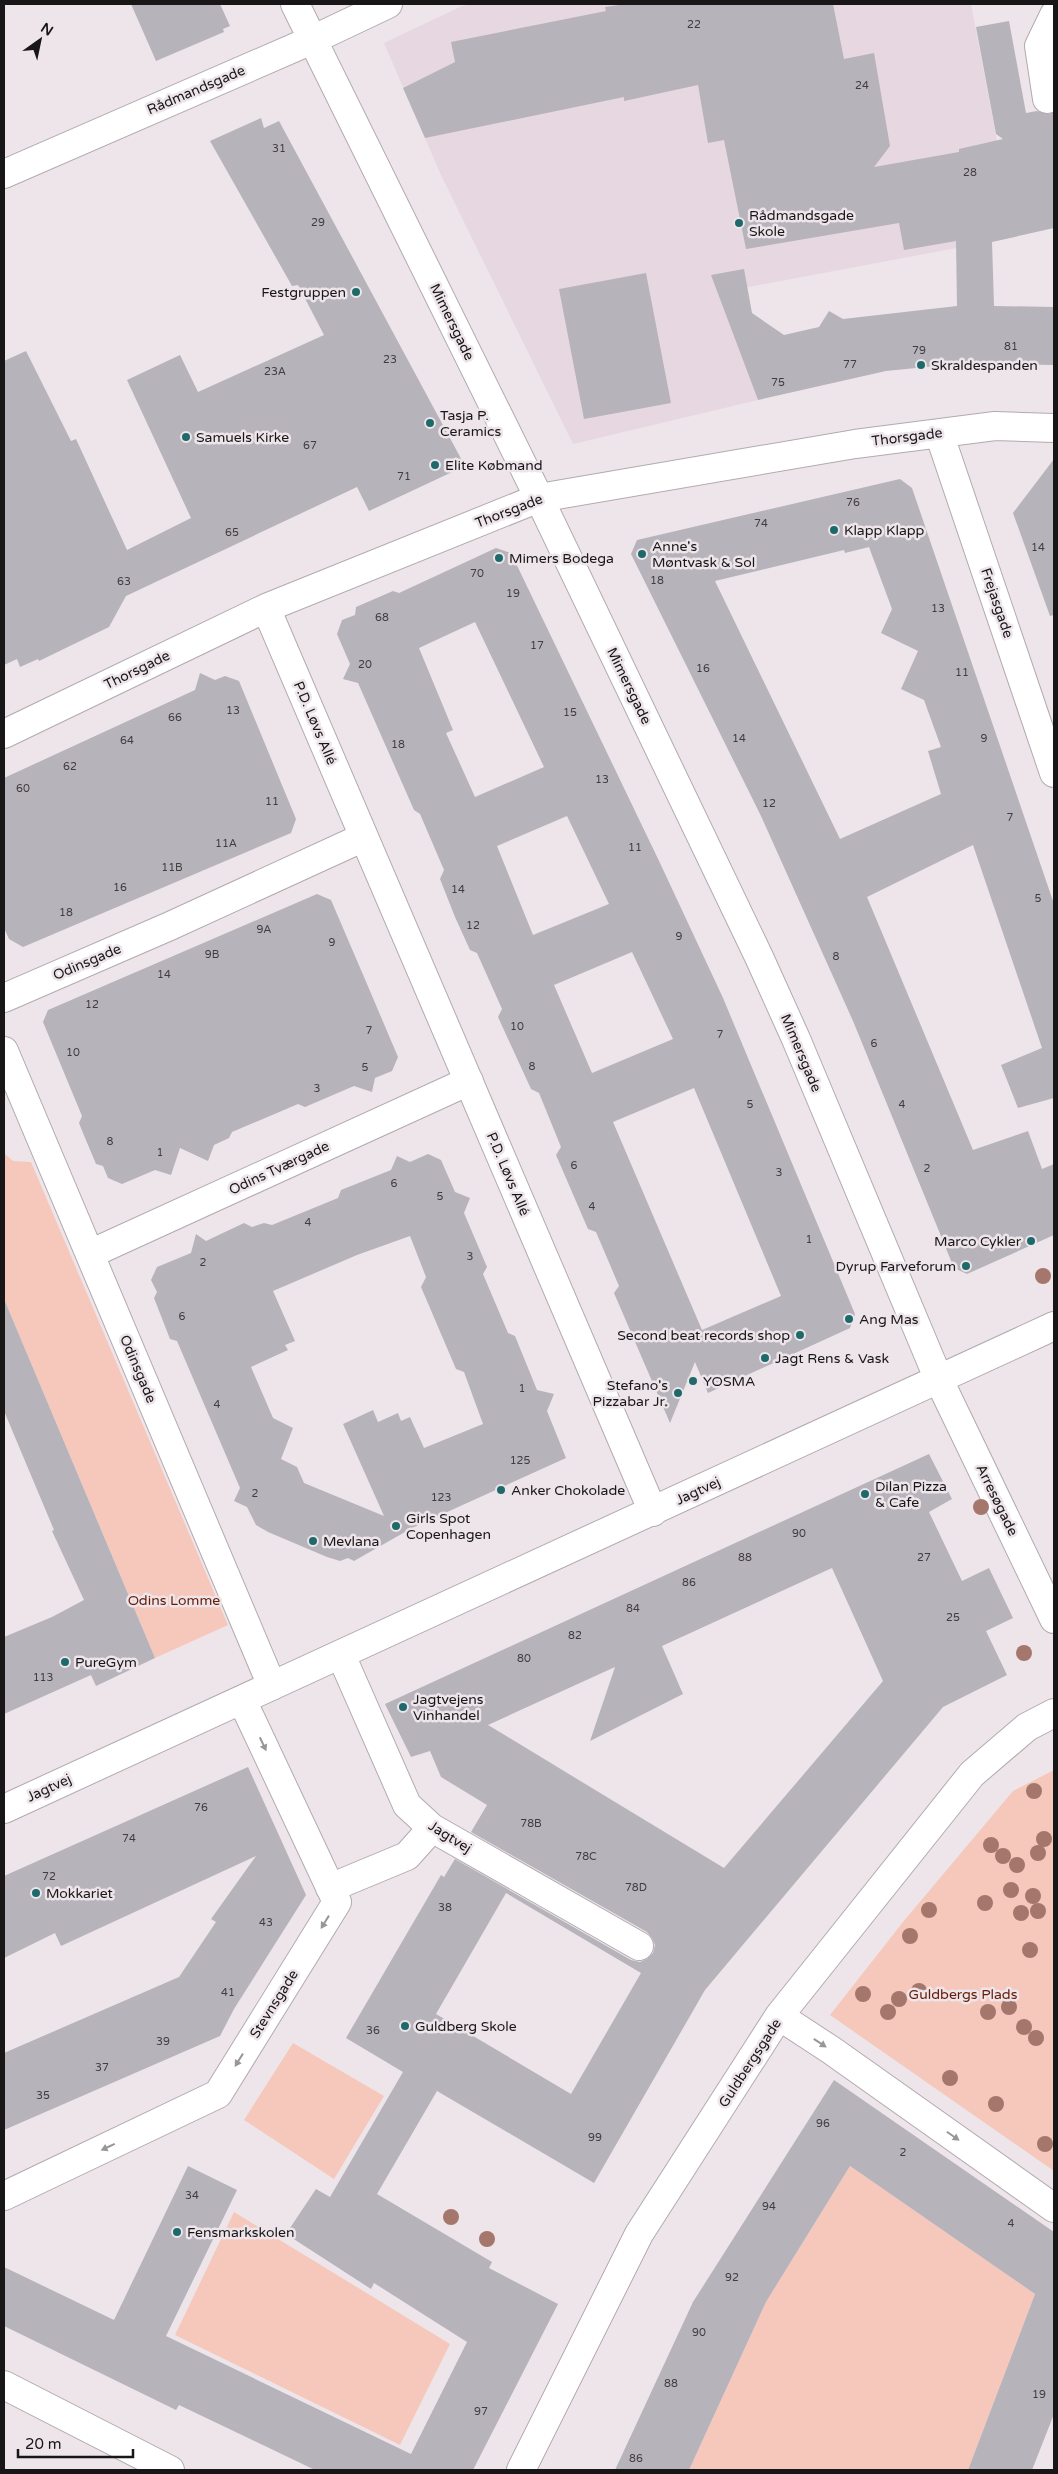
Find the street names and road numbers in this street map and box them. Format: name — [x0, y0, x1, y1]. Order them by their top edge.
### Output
street label: Rådmandsgade — [144, 62, 248, 118]
street label: Mimersgade — [426, 281, 478, 363]
street label: Thorsgade — [871, 424, 943, 450]
street label: Thorsgade — [473, 490, 545, 532]
street label: Frejasgade — [977, 566, 1017, 640]
street label: Mimersgade — [603, 645, 655, 727]
street label: Thorsgade — [101, 647, 173, 693]
street label: P.D. Løvs Allé — [290, 679, 340, 767]
street label: Odinsgade — [50, 940, 124, 984]
street label: Mimersgade — [777, 1011, 825, 1095]
street label: P.D. Løvs Allé — [483, 1130, 533, 1218]
street label: Odins Tværgade — [226, 1137, 332, 1199]
street label: Odinsgade — [116, 1332, 160, 1406]
street label: Arresøgade — [972, 1461, 1022, 1539]
street label: Jagtvej — [673, 1473, 723, 1509]
street label: Jagtvej — [24, 1770, 74, 1806]
street label: Jagtvej — [425, 1817, 475, 1857]
street label: Stevnsgade — [246, 1967, 302, 2041]
street label: Guldbergsgade — [715, 2015, 785, 2111]

